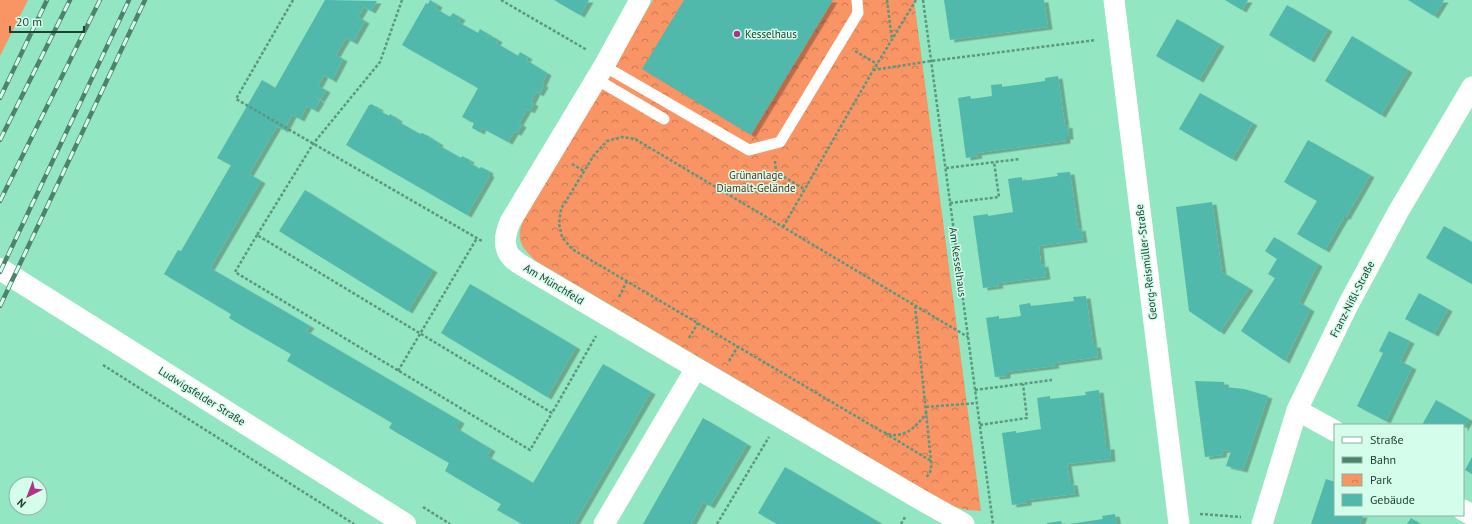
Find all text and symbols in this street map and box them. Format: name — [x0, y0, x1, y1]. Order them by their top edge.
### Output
scale bar — [10, 8, 84, 34]
text: 20 m — [16, 14, 42, 29]
place label: Kesselhaus — [745, 27, 797, 41]
marker: Kesselhaus — [732, 29, 742, 39]
park label: Grünanlage Diamalt-Gelände — [716, 168, 796, 195]
street label: Georg-Reismüller-Straße — [1132, 203, 1160, 321]
street label: Am Kesselhaus — [946, 226, 970, 298]
street label: Franz-Nißl-Straße — [1327, 258, 1378, 340]
street label: Am Münchfeld — [521, 260, 587, 308]
street label: Ludwigsfelder Straße — [156, 364, 249, 429]
legend — [1334, 424, 1464, 516]
text: Straße — [1370, 432, 1404, 447]
text: Bahn — [1370, 452, 1396, 467]
text: Park — [1370, 472, 1392, 487]
north arrow — [8, 476, 48, 516]
text: Gebäude — [1370, 492, 1415, 507]
text: N — [14, 496, 29, 511]

